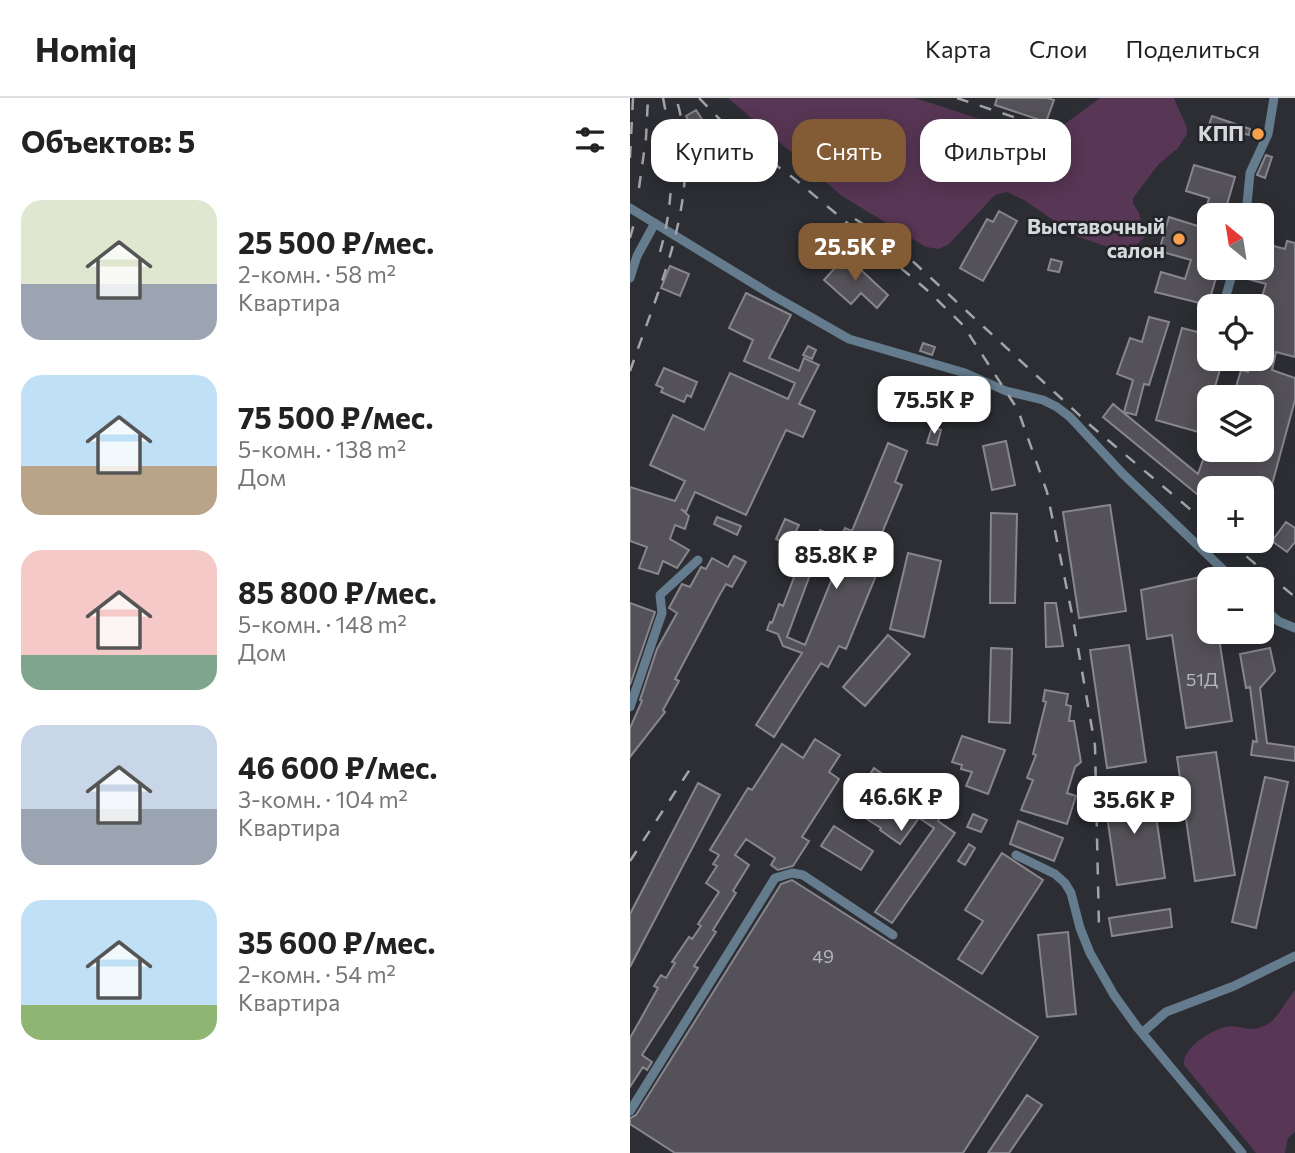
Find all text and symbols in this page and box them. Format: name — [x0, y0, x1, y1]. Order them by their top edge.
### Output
text: Homiq — [35, 28, 137, 69]
text: Карта — [925, 34, 991, 63]
text: Слои — [1029, 34, 1087, 63]
text: Поделиться — [1125, 34, 1260, 63]
chip: Купить — [651, 119, 778, 182]
chip: Снять — [792, 119, 906, 182]
chip: Фильтры — [920, 119, 1071, 182]
place label: КПП — [1198, 120, 1244, 145]
icon: filters — [571, 121, 609, 159]
text: Объектов: 5 — [21, 122, 195, 159]
marker: КПП — [1250, 126, 1266, 142]
north arrow — [1197, 203, 1274, 280]
map controls — [1197, 203, 1274, 644]
place label: Выставочный салон — [1027, 213, 1165, 262]
text: 25 500 ₽/мес. — [238, 223, 434, 260]
pin: 25.5K ₽ — [790, 223, 920, 283]
icon: home — [77, 228, 161, 312]
marker: Выставочный салон — [1171, 231, 1187, 247]
text: 25.5K ₽ — [814, 232, 896, 260]
text: 2-комн. · 58 m² — [238, 260, 396, 288]
text: Квартира — [238, 288, 340, 316]
button: locate — [1197, 294, 1274, 371]
pin: 75.5K ₽ — [869, 376, 999, 436]
text: 75.5K ₽ — [894, 385, 974, 413]
button: layers — [1197, 385, 1274, 462]
text: 75 500 ₽/мес. — [238, 398, 433, 435]
icon: home — [77, 403, 161, 487]
text: 5-комн. · 138 m² — [238, 435, 406, 463]
text: Дом — [238, 463, 286, 491]
button: + — [1197, 476, 1274, 553]
pin: 85.8K ₽ — [771, 532, 901, 591]
text: 85.8K ₽ — [795, 540, 877, 568]
button: − — [1197, 567, 1274, 644]
text: 85 800 ₽/мес. — [238, 573, 437, 610]
icon: home — [77, 578, 161, 662]
text: 5-комн. · 148 m² — [238, 610, 407, 638]
text: Дом — [238, 638, 286, 666]
house number: 51Д — [1186, 668, 1218, 690]
text: 46 600 ₽/мес. — [238, 748, 437, 785]
icon: home — [77, 753, 161, 837]
pin: 46.6K ₽ — [836, 774, 966, 833]
pin: 35.6K ₽ — [1069, 776, 1199, 836]
text: 46.6K ₽ — [859, 782, 943, 810]
text: 3-комн. · 104 m² — [238, 785, 408, 813]
text: 35.6K ₽ — [1093, 785, 1175, 813]
text: Квартира — [238, 813, 340, 841]
text: 35 600 ₽/мес. — [238, 923, 436, 960]
icon: home — [77, 928, 161, 1012]
house number: 49 — [812, 945, 834, 967]
text: 2-комн. · 54 m² — [238, 960, 396, 988]
text: Квартира — [238, 988, 340, 1016]

